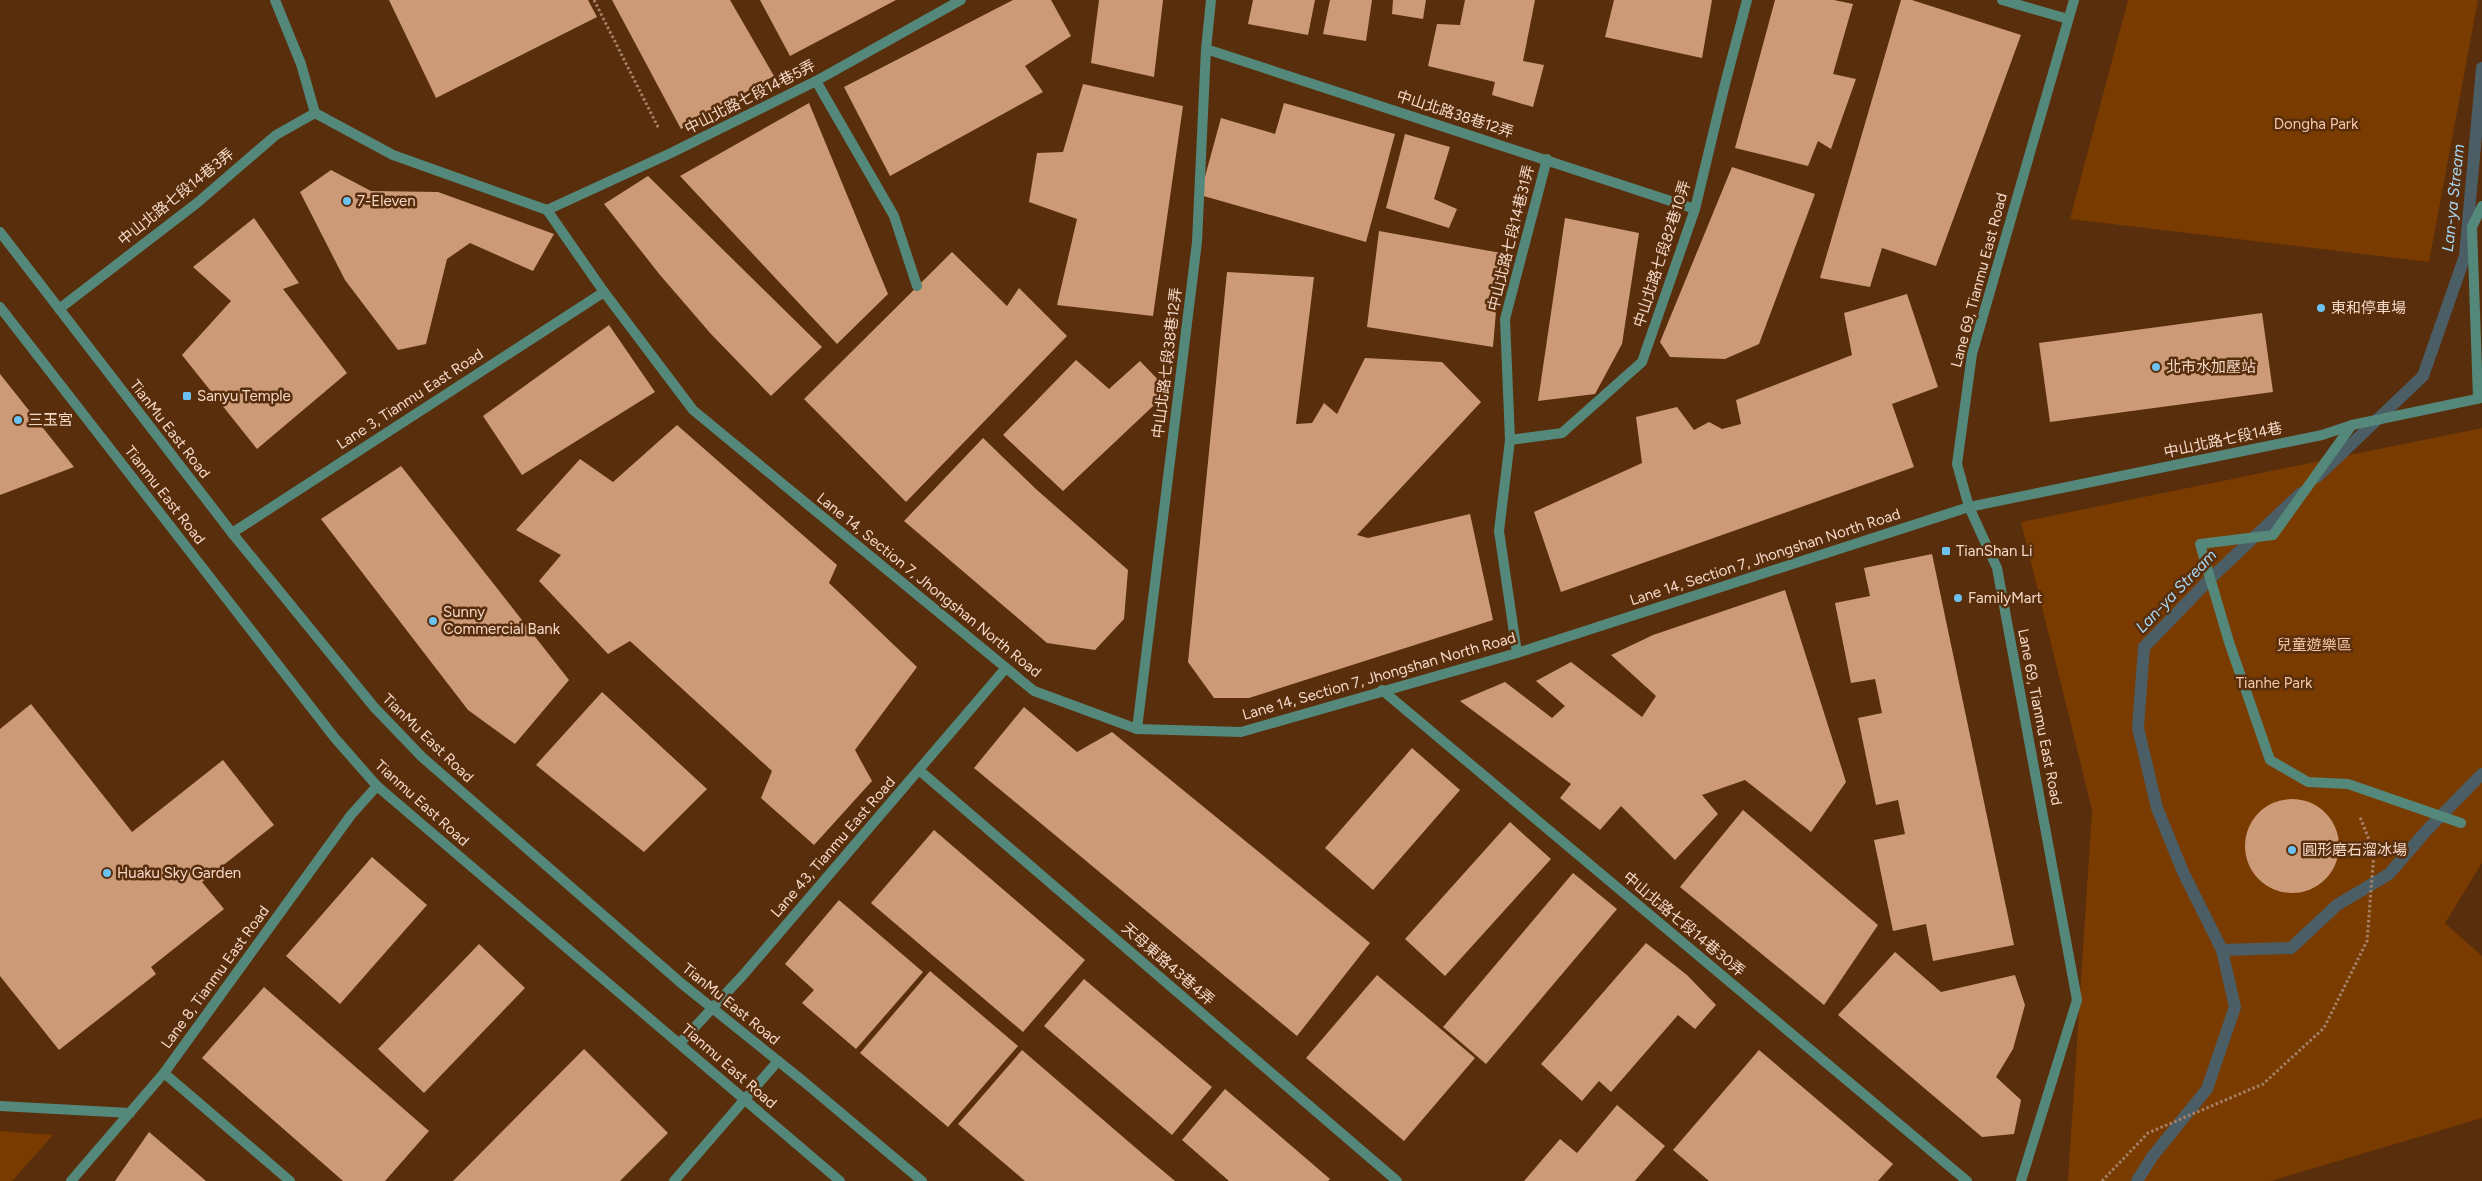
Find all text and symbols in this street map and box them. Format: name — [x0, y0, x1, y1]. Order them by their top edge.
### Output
street label: 中山北路七段14巷5弄 — [682, 56, 818, 138]
street label: 中山北路38巷12弄 — [1394, 87, 1516, 141]
park label: Dongha Park — [2274, 115, 2359, 133]
water label: Lan-ya Stream — [2438, 143, 2468, 253]
street label: 中山北路七段14巷3弄 — [115, 145, 237, 249]
street label: 中山北路七段14巷31弄 — [1484, 163, 1538, 313]
street label: 中山北路七段82巷10弄 — [1630, 178, 1694, 330]
street label: Lane 69, Tianmu East Road — [1947, 191, 2011, 369]
place label: 7-Eleven — [357, 192, 416, 210]
marker: 7-Eleven — [341, 195, 353, 207]
street label: 中山北路七段38巷12弄 — [1149, 286, 1185, 440]
place label: 東和停車場 — [2331, 299, 2406, 317]
marker: 東和停車場 — [2315, 302, 2327, 314]
street label: Lane 3, Tianmu East Road — [333, 345, 487, 453]
place label: 北市水加壓站 — [2166, 358, 2256, 376]
marker: 北市水加壓站 — [2150, 361, 2162, 373]
street label: TianMu East Road — [126, 376, 214, 482]
place label: Sanyu Temple — [197, 387, 291, 405]
marker: Sanyu Temple — [181, 390, 193, 402]
place label: 三玉宮 — [28, 411, 73, 429]
marker: 三玉宮 — [12, 414, 24, 426]
street label: 中山北路七段14巷 — [2162, 419, 2284, 461]
street label: Tianmu East Road — [121, 442, 209, 548]
street label: Lane 14, Section 7, Jhongshan North Road — [813, 489, 1045, 681]
street label: Lane 14, Section 7, Jhongshan North Road — [1627, 505, 1903, 609]
place label: TianShan Li — [1956, 542, 2032, 560]
marker: TianShan Li — [1940, 545, 1952, 557]
water label: Lan-ya Stream — [2132, 545, 2221, 636]
place label: FamilyMart — [1968, 589, 2043, 607]
marker: FamilyMart — [1952, 592, 1964, 604]
place label: Sunny Commercial Bank — [443, 603, 561, 638]
marker: Sunny Commercial Bank — [427, 615, 439, 627]
street label: Lane 69, Tianmu East Road — [2014, 627, 2066, 807]
street label: Lane 14, Section 7, Jhongshan North Road — [1240, 628, 1518, 724]
park label: 兒童遊樂區 — [2276, 636, 2352, 654]
park label: Tianhe Park — [2236, 674, 2313, 692]
street label: TianMu East Road — [379, 690, 477, 786]
street label: Tianmu East Road — [371, 756, 473, 850]
street label: Lane 43, Tianmu East Road — [767, 773, 899, 921]
place label: 圓形磨石溜冰場 — [2302, 841, 2407, 859]
marker: 圓形磨石溜冰場 — [2286, 844, 2298, 856]
place label: Huaku Sky Garden — [117, 864, 241, 882]
marker: Huaku Sky Garden — [101, 867, 113, 879]
street label: 中山北路七段14巷30弄 — [1619, 868, 1749, 980]
street label: Lane 8, Tianmu East Road — [157, 902, 273, 1052]
street label: 天母東路43巷4弄 — [1118, 919, 1218, 1009]
street label: TianMu East Road — [679, 959, 783, 1049]
street label: Tianmu East Road — [678, 1020, 780, 1112]

